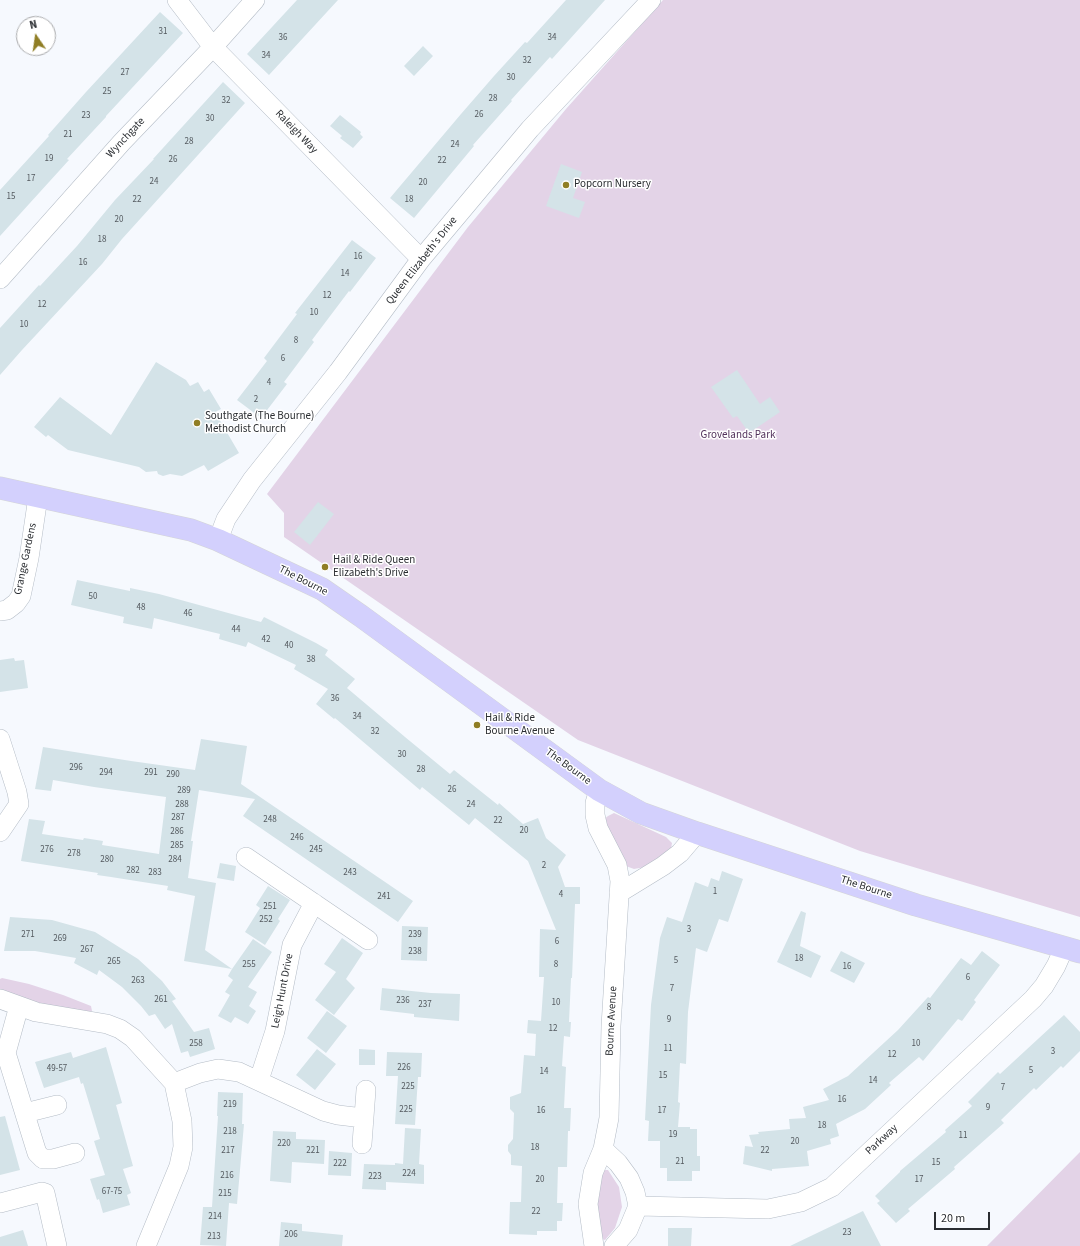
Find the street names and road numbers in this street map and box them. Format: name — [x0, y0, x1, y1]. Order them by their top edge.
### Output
street label: Raleigh Way — [272, 107, 320, 157]
street label: Wynchgate — [104, 115, 148, 161]
street label: Queen Elizabeth's Drive — [384, 214, 460, 308]
street label: Grange Gardens — [12, 522, 40, 596]
street label: The Bourne — [276, 563, 330, 599]
street label: The Bourne — [543, 746, 593, 788]
street label: The Bourne — [839, 873, 893, 903]
street label: Leigh Hunt Drive — [269, 952, 297, 1030]
street label: Bourne Avenue — [604, 986, 620, 1056]
street label: Parkway — [863, 1122, 901, 1158]

